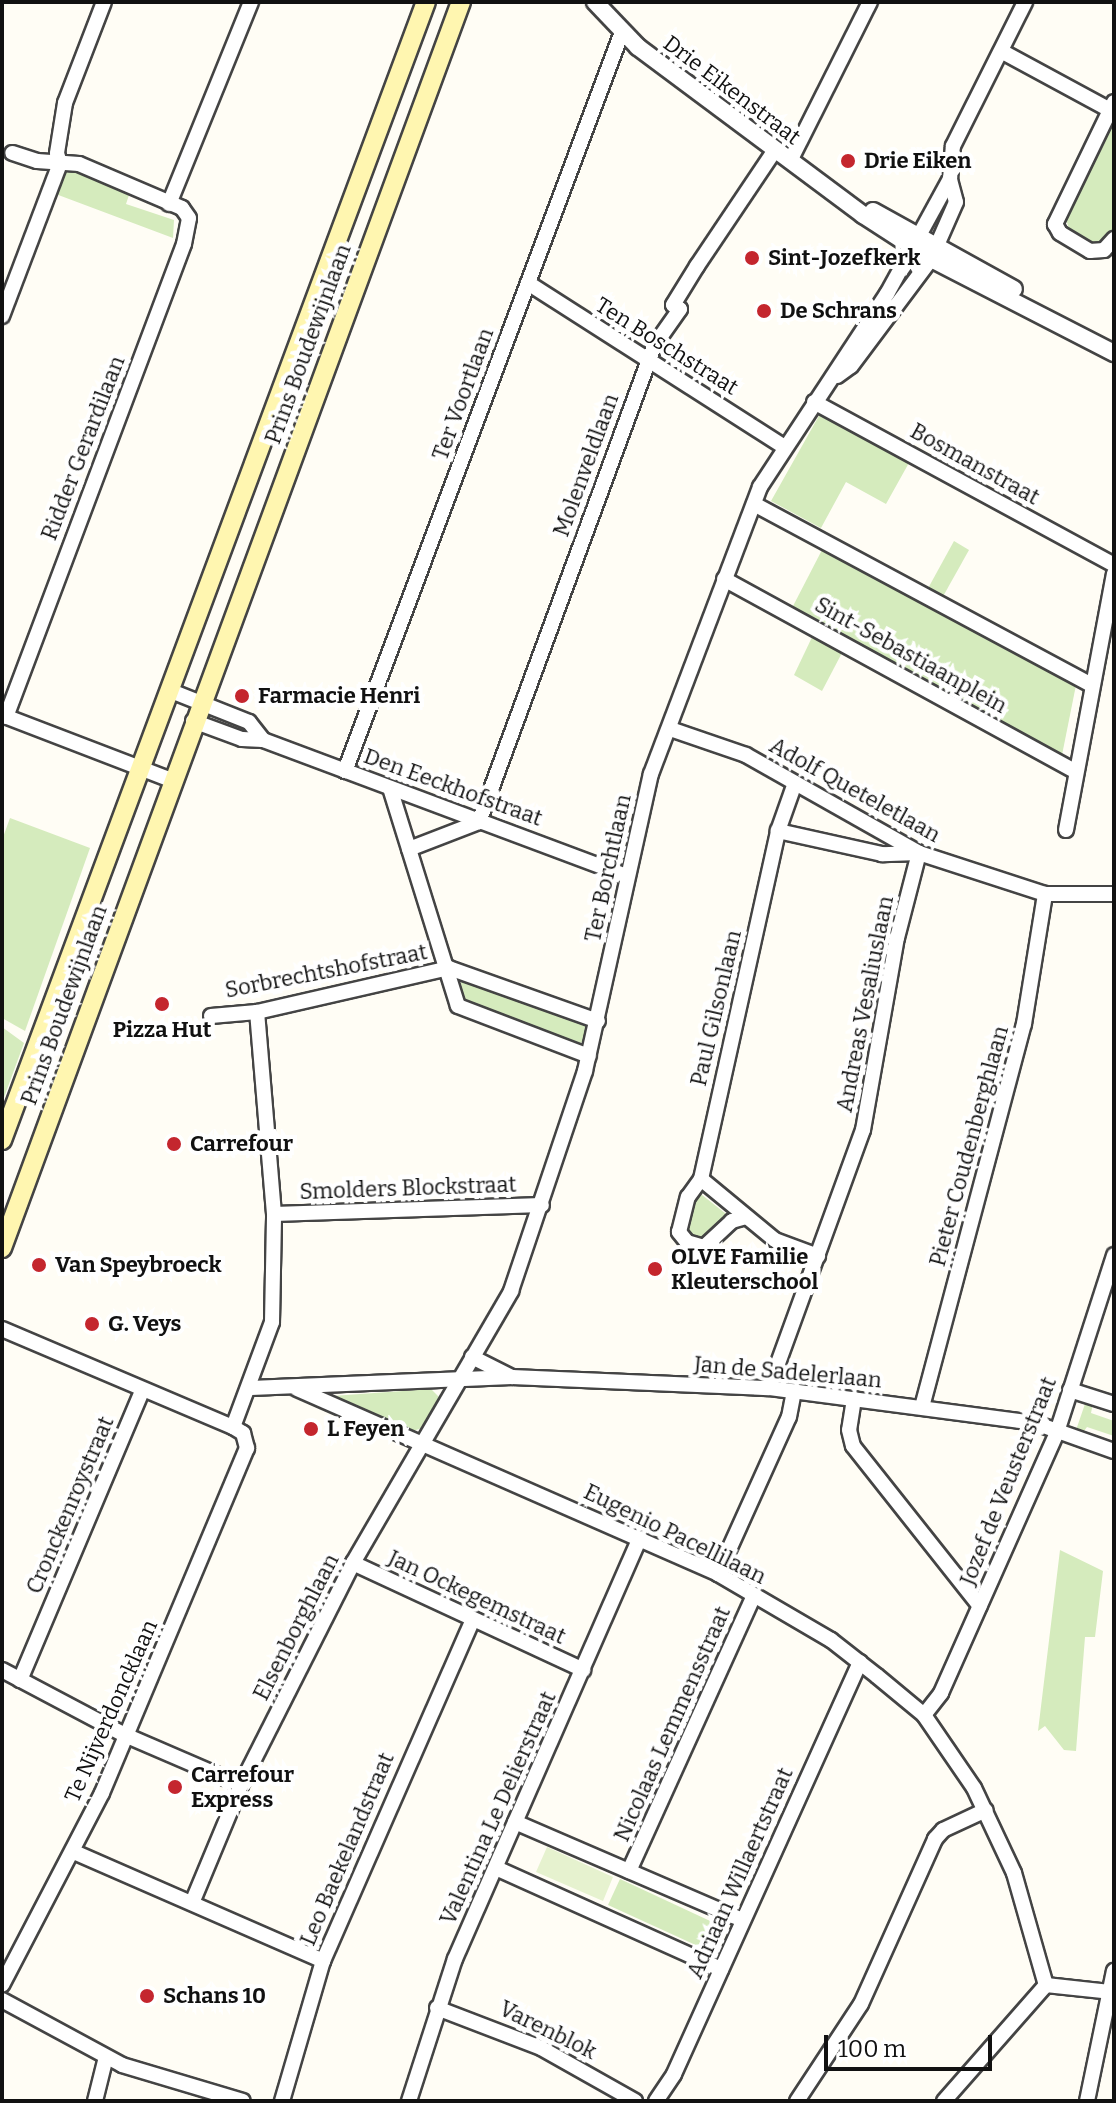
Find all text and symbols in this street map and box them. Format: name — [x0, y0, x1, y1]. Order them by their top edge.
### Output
street label: Drie Eikenstraat — [658, 30, 806, 150]
place label: Drie Eiken — [864, 148, 971, 174]
marker: Drie Eiken — [839, 152, 857, 170]
street label: Prins Boudewijnlaan — [260, 241, 356, 447]
place label: Sint-Jozefkerk — [768, 245, 920, 271]
marker: Sint-Jozefkerk — [743, 249, 761, 267]
street label: Ten Boschstraat — [591, 292, 743, 400]
place label: De Schrans — [780, 298, 897, 324]
marker: De Schrans — [755, 302, 773, 320]
street label: Ter Voortlaan — [427, 324, 499, 464]
street label: Ridder Gerardilaan — [36, 352, 130, 544]
street label: Molenveldlaan — [548, 390, 624, 540]
street label: Bosmanstraat — [906, 418, 1044, 510]
street label: Sint-Sebastiaanplein — [810, 591, 1012, 719]
place label: Farmacie Henri — [258, 683, 420, 709]
marker: Farmacie Henri — [233, 687, 251, 705]
street label: Adolf Queteletlaan — [765, 732, 945, 848]
street label: Den Eeckhofstraat — [360, 742, 546, 832]
street label: Ter Borchtlaan — [579, 792, 637, 944]
street label: Andreas Vesaliuslaan — [831, 894, 899, 1114]
street label: Prins Boudewijnlaan — [16, 902, 112, 1108]
street label: Paul Gilsonlaan — [685, 927, 747, 1089]
street label: Sorbrechtshofstraat — [223, 938, 429, 1004]
marker: Pizza Hut — [153, 995, 171, 1013]
place label: Pizza Hut — [113, 1017, 211, 1043]
street label: Pieter Coudenberghlaan — [924, 1023, 1014, 1269]
place label: Carrefour — [190, 1131, 293, 1157]
marker: Carrefour — [165, 1135, 183, 1153]
street label: Smolders Blockstraat — [299, 1171, 517, 1205]
place label: OLVE Familie Kleuterschool — [671, 1243, 818, 1294]
place label: Van Speybroeck — [55, 1252, 222, 1278]
marker: Van Speybroeck — [30, 1256, 48, 1274]
marker: OLVE Familie Kleuterschool — [646, 1260, 664, 1278]
place label: G. Veys — [108, 1311, 181, 1337]
marker: G. Veys — [83, 1315, 101, 1333]
street label: Jan de Sadelerlaan — [693, 1351, 883, 1393]
street label: Jozef de Veusterstraat — [954, 1373, 1062, 1589]
street label: Cronckenroystraat — [21, 1412, 119, 1598]
place label: L Feyen — [327, 1416, 404, 1442]
marker: L Feyen — [302, 1420, 320, 1438]
street label: Eugenio Pacellilaan — [580, 1478, 770, 1590]
street label: Jan Ockegemstraat — [384, 1544, 570, 1650]
street label: Elsenborghlaan — [248, 1549, 344, 1705]
street label: Nicolaas Lemmensstraat — [608, 1602, 736, 1846]
street label: Te Nijverdoncklaan — [59, 1616, 163, 1806]
street label: Valentina Le Delierstraat — [435, 1687, 561, 1929]
street label: Leo Baekelandstraat — [294, 1749, 400, 1949]
place label: Carrefour Express — [191, 1761, 294, 1812]
street label: Adriaan Willaertstraat — [682, 1764, 798, 1982]
marker: Carrefour Express — [166, 1778, 184, 1796]
place label: Schans 10 — [163, 1983, 266, 2009]
marker: Schans 10 — [138, 1987, 156, 2005]
street label: Varenblok — [495, 1995, 601, 2065]
scale bar — [828, 2019, 996, 2069]
text: 100 m — [838, 2035, 906, 2063]

